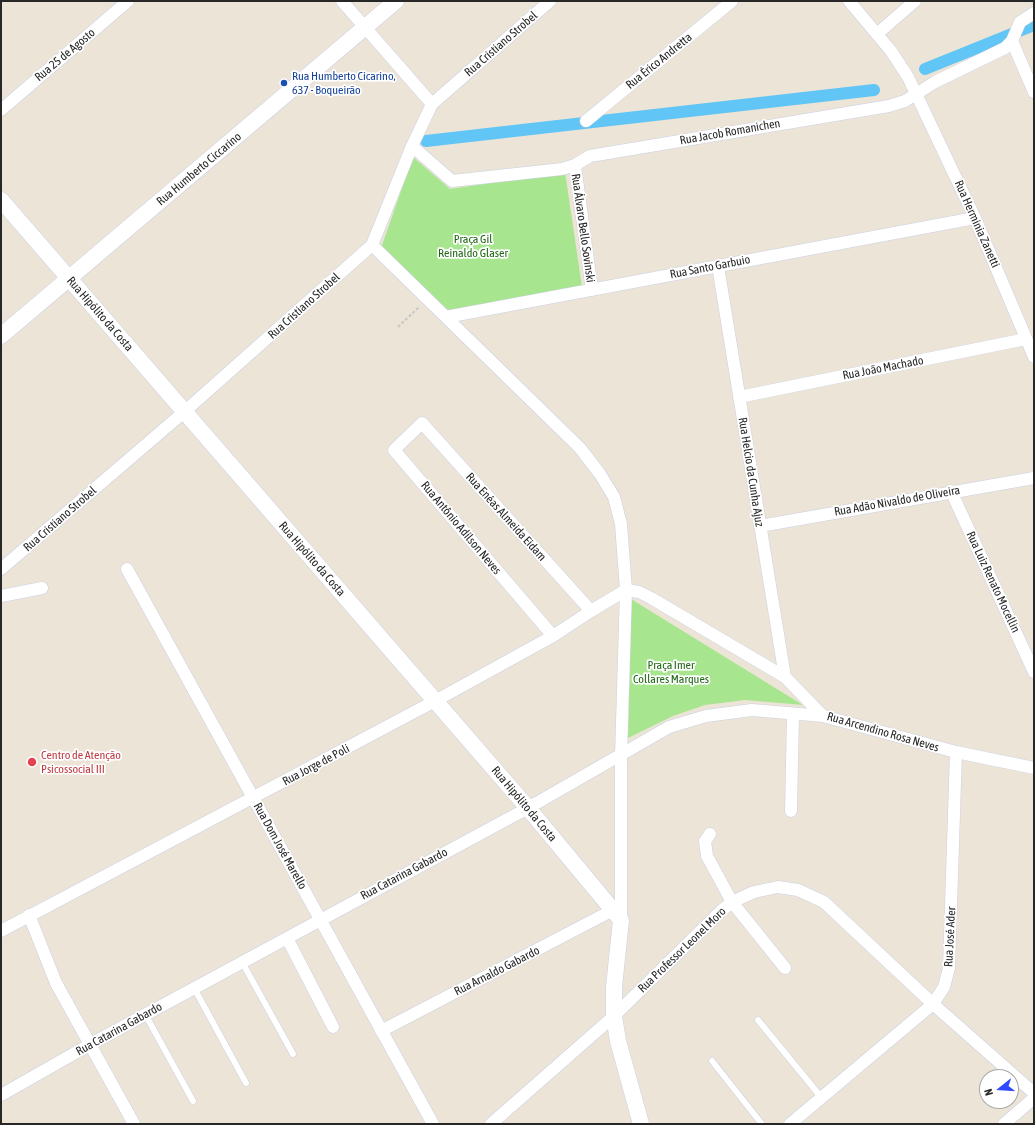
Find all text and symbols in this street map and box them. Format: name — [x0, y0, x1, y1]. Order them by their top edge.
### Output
street label: Rua Cristiano Strobel — [462, 8, 540, 80]
street label: Rua 25 de Agosto — [32, 26, 98, 84]
street label: Rua Érico Andretta — [623, 30, 695, 92]
place label: Rua Humberto Cicarino, 637 - Boqueirão — [292, 69, 396, 97]
marker: Rua Humberto Cicarino, 637 - Boqueirão — [279, 78, 289, 88]
street label: Rua Jacob Romanichen — [679, 116, 781, 148]
street label: Rua Humberto Ciccarino — [154, 129, 244, 209]
street label: Rua Álvaro Bello Sovinski — [568, 173, 598, 283]
street label: Rua Herminia Zanetti — [951, 178, 1003, 270]
park label: Praça Gil Reinaldo Glaser — [438, 232, 508, 260]
street label: Rua Santo Garbuio — [669, 252, 751, 282]
street label: Rua Cristiano Strobel — [265, 270, 343, 342]
street label: Rua Hipólito da Costa — [64, 274, 136, 354]
street label: Rua João Machado — [841, 353, 925, 383]
street label: Rua Helcio da Cunha Ajuz — [735, 416, 767, 528]
street label: Rua Enéas Almeida Eidam — [463, 470, 549, 564]
street label: Rua Antônio Adílson Neves — [418, 478, 504, 578]
street label: Rua Cristiano Strobel — [21, 483, 99, 555]
street label: Rua Adão Nivaldo de Oliveira — [833, 483, 961, 519]
street label: Rua Hipólito da Costa — [276, 519, 348, 599]
street label: Rua Luiz Renato Mocellin — [963, 529, 1023, 635]
park label: Praça Imer Collares Marques — [633, 658, 709, 686]
street label: Rua Arcendino Rosa Neves — [825, 709, 941, 755]
street label: Rua Jorge de Poli — [280, 741, 352, 789]
place label: Centro de Atenção Psicossocial III — [41, 748, 121, 776]
marker: Centro de Atenção Psicossocial III — [26, 756, 38, 768]
street label: Rua Hipólito da Costa — [488, 763, 560, 845]
street label: Rua Dom José Marello — [250, 800, 310, 892]
street label: Rua Catarina Gabardo — [358, 845, 450, 903]
street label: Rua Professor Leonel Moro — [635, 904, 729, 996]
street label: Rua José Ader — [941, 906, 959, 968]
street label: Rua Arnaldo Gabardo — [452, 943, 542, 999]
street label: Rua Catarina Gabardo — [73, 999, 165, 1059]
north arrow — [979, 1069, 1019, 1109]
text: N — [982, 1087, 995, 1097]

